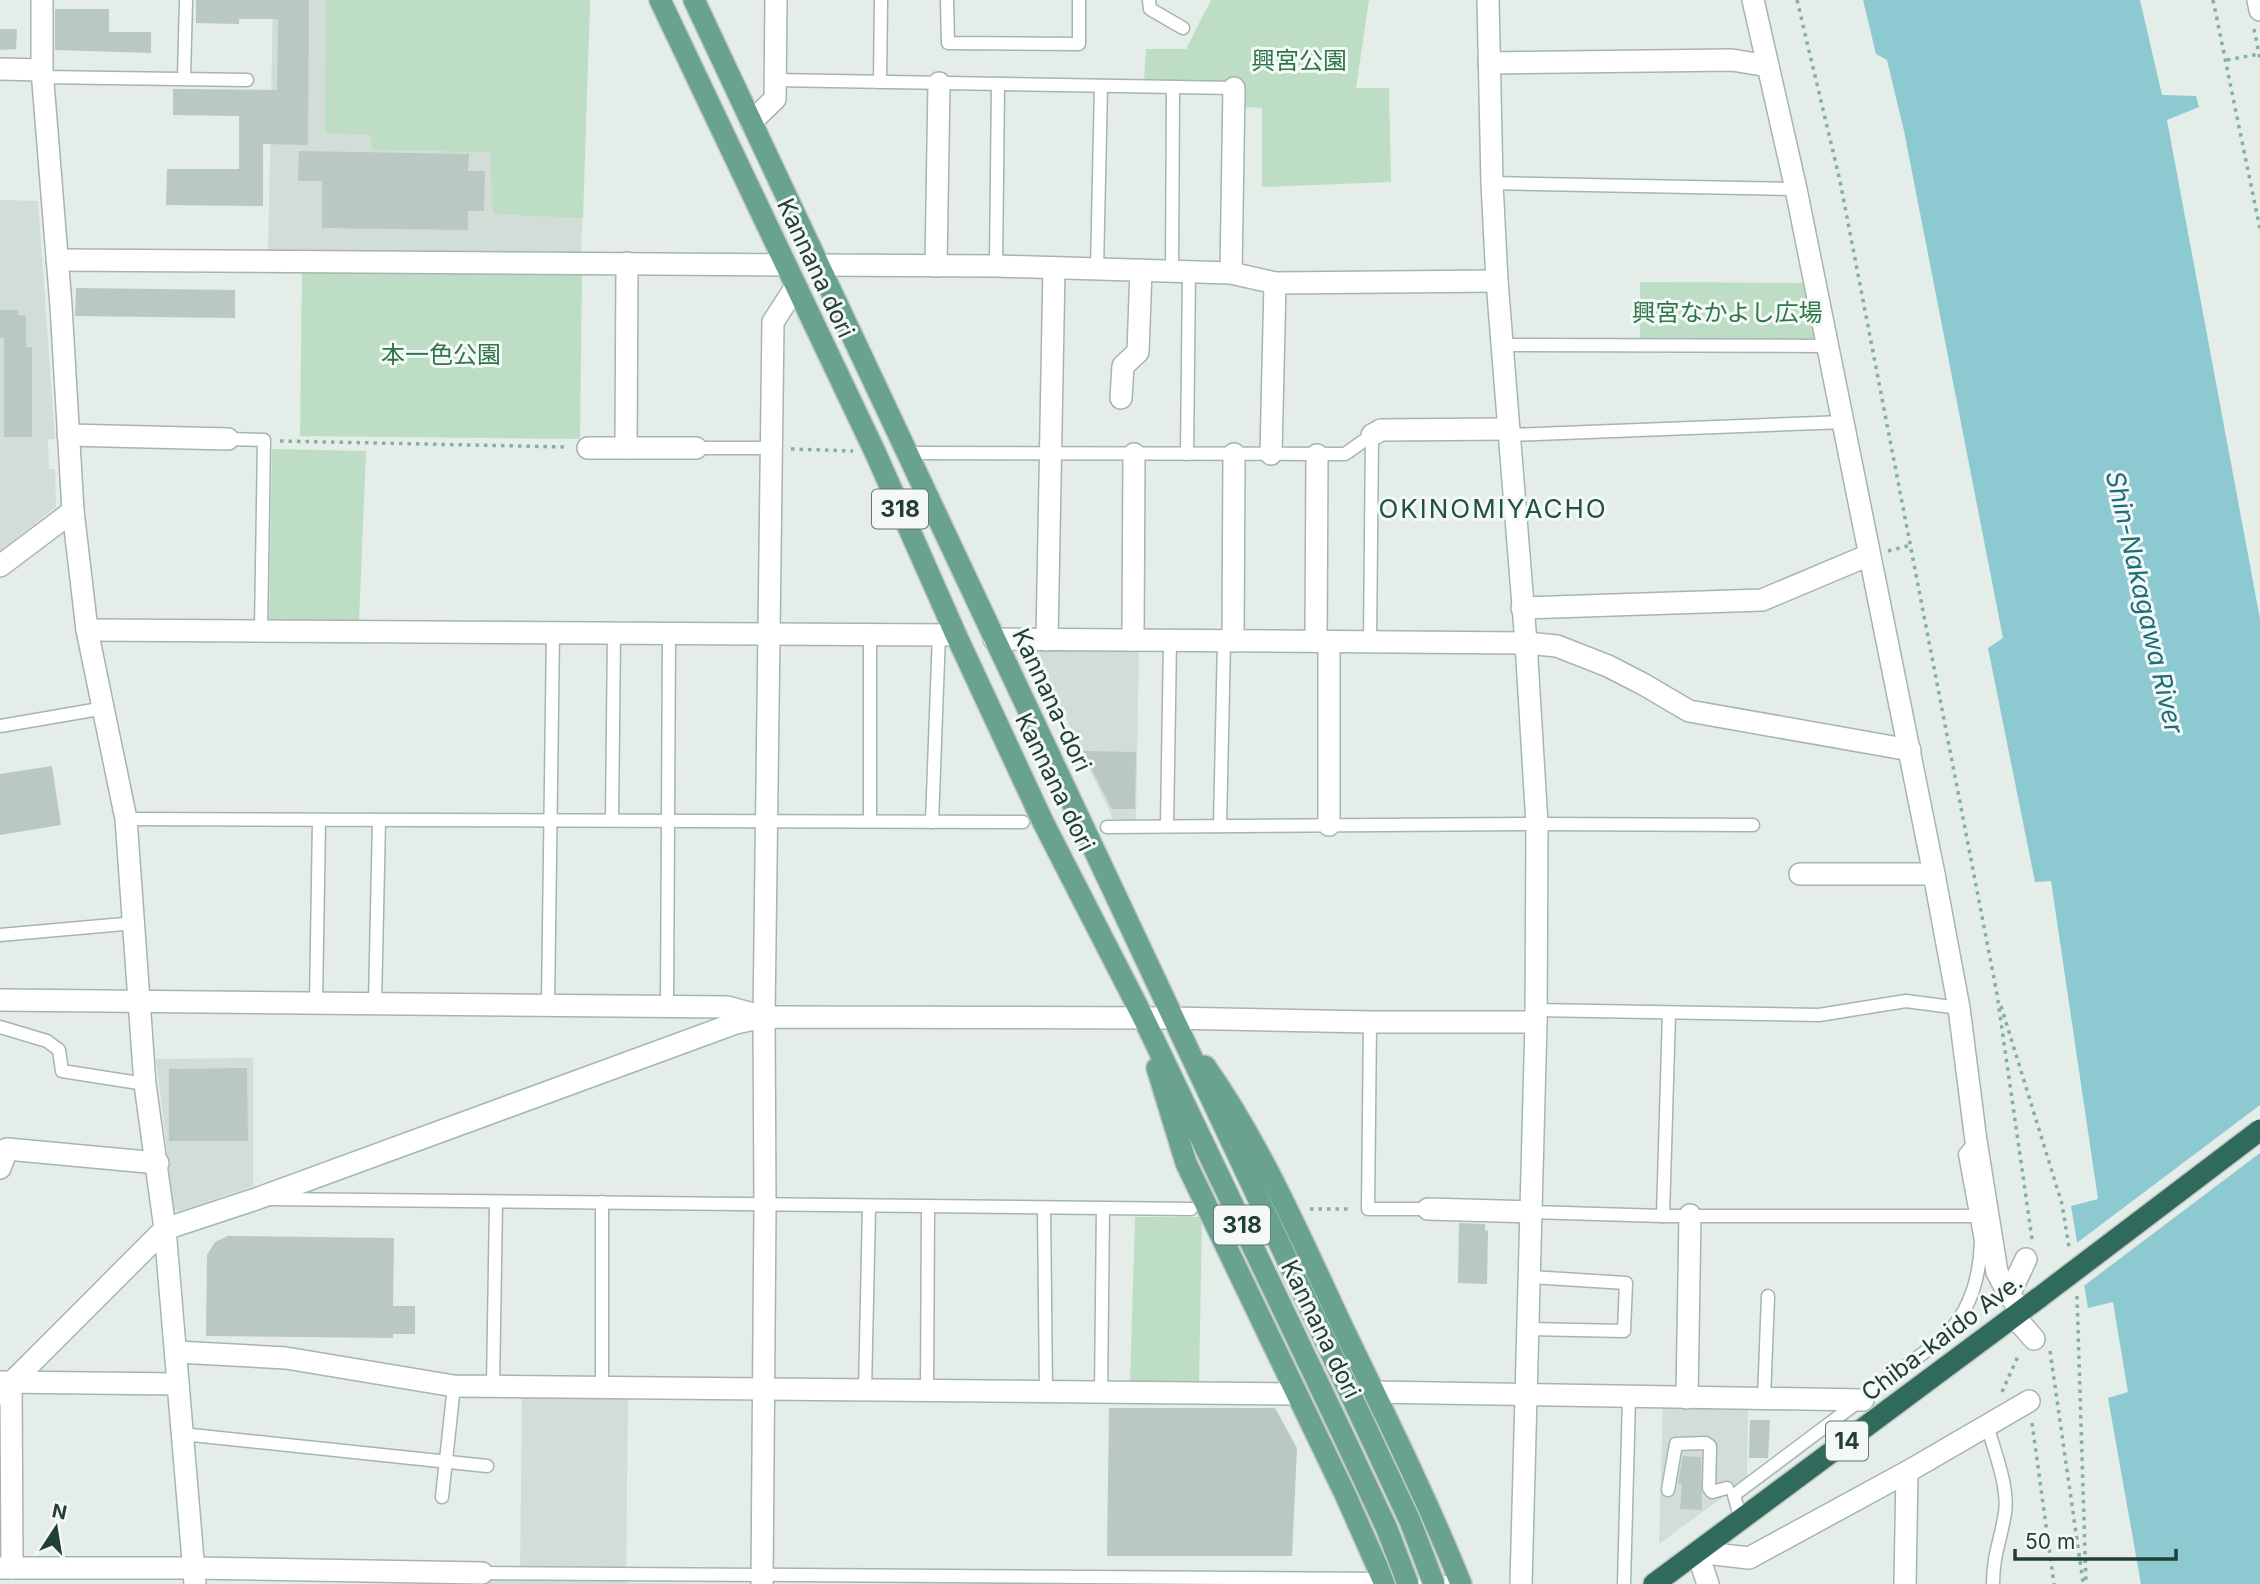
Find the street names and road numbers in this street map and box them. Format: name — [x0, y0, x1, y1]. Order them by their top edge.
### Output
street label: Kannana dori — [771, 194, 861, 342]
road number: 318 — [872, 489, 928, 528]
street label: Kannana-dori — [1006, 624, 1098, 776]
street label: Kannana dori — [1009, 708, 1101, 856]
road number: 318 — [1214, 1206, 1270, 1244]
street label: Kannana dori — [1275, 1255, 1367, 1403]
street label: Chiba-kaido Ave. — [1856, 1267, 2028, 1407]
road number: 14 — [1826, 1422, 1868, 1460]

